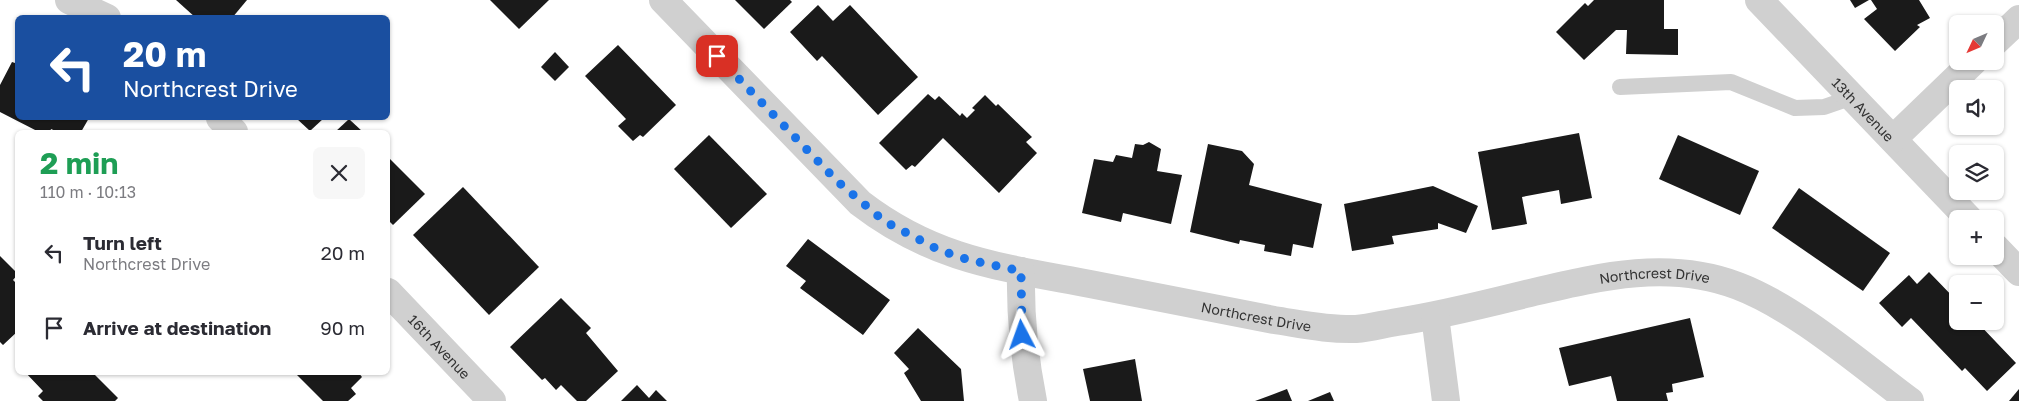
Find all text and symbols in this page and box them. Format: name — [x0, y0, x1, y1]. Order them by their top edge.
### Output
north arrow — [1949, 15, 2004, 70]
map controls — [1949, 15, 2004, 330]
text: 20 m — [123, 33, 206, 75]
icon: left — [40, 35, 105, 100]
pin — [696, 35, 738, 77]
icon: arrive — [703, 42, 731, 70]
street label: 13th Avenue — [1829, 73, 1898, 145]
text: Northcrest Drive — [123, 75, 298, 102]
button: sound — [1949, 80, 2004, 135]
text: 2 min — [40, 145, 118, 181]
button: layers — [1949, 145, 2004, 200]
button: close — [313, 147, 365, 199]
text: 110 m · 10:13 — [40, 182, 136, 202]
button: + — [1949, 210, 2004, 265]
text: Turn left — [83, 231, 162, 254]
icon: left — [40, 239, 68, 267]
text: 20 m — [321, 241, 365, 264]
text: Northcrest Drive — [83, 254, 210, 274]
street label: Northcrest Drive — [1598, 264, 1712, 286]
button: − — [1949, 275, 2004, 330]
street label: Northcrest Drive — [1200, 298, 1312, 334]
position arrow — [995, 308, 1047, 360]
street label: 16th Avenue — [405, 311, 474, 382]
icon: arrive — [40, 314, 68, 342]
text: Arrive at destination — [83, 316, 271, 339]
text: 90 m — [320, 316, 365, 339]

